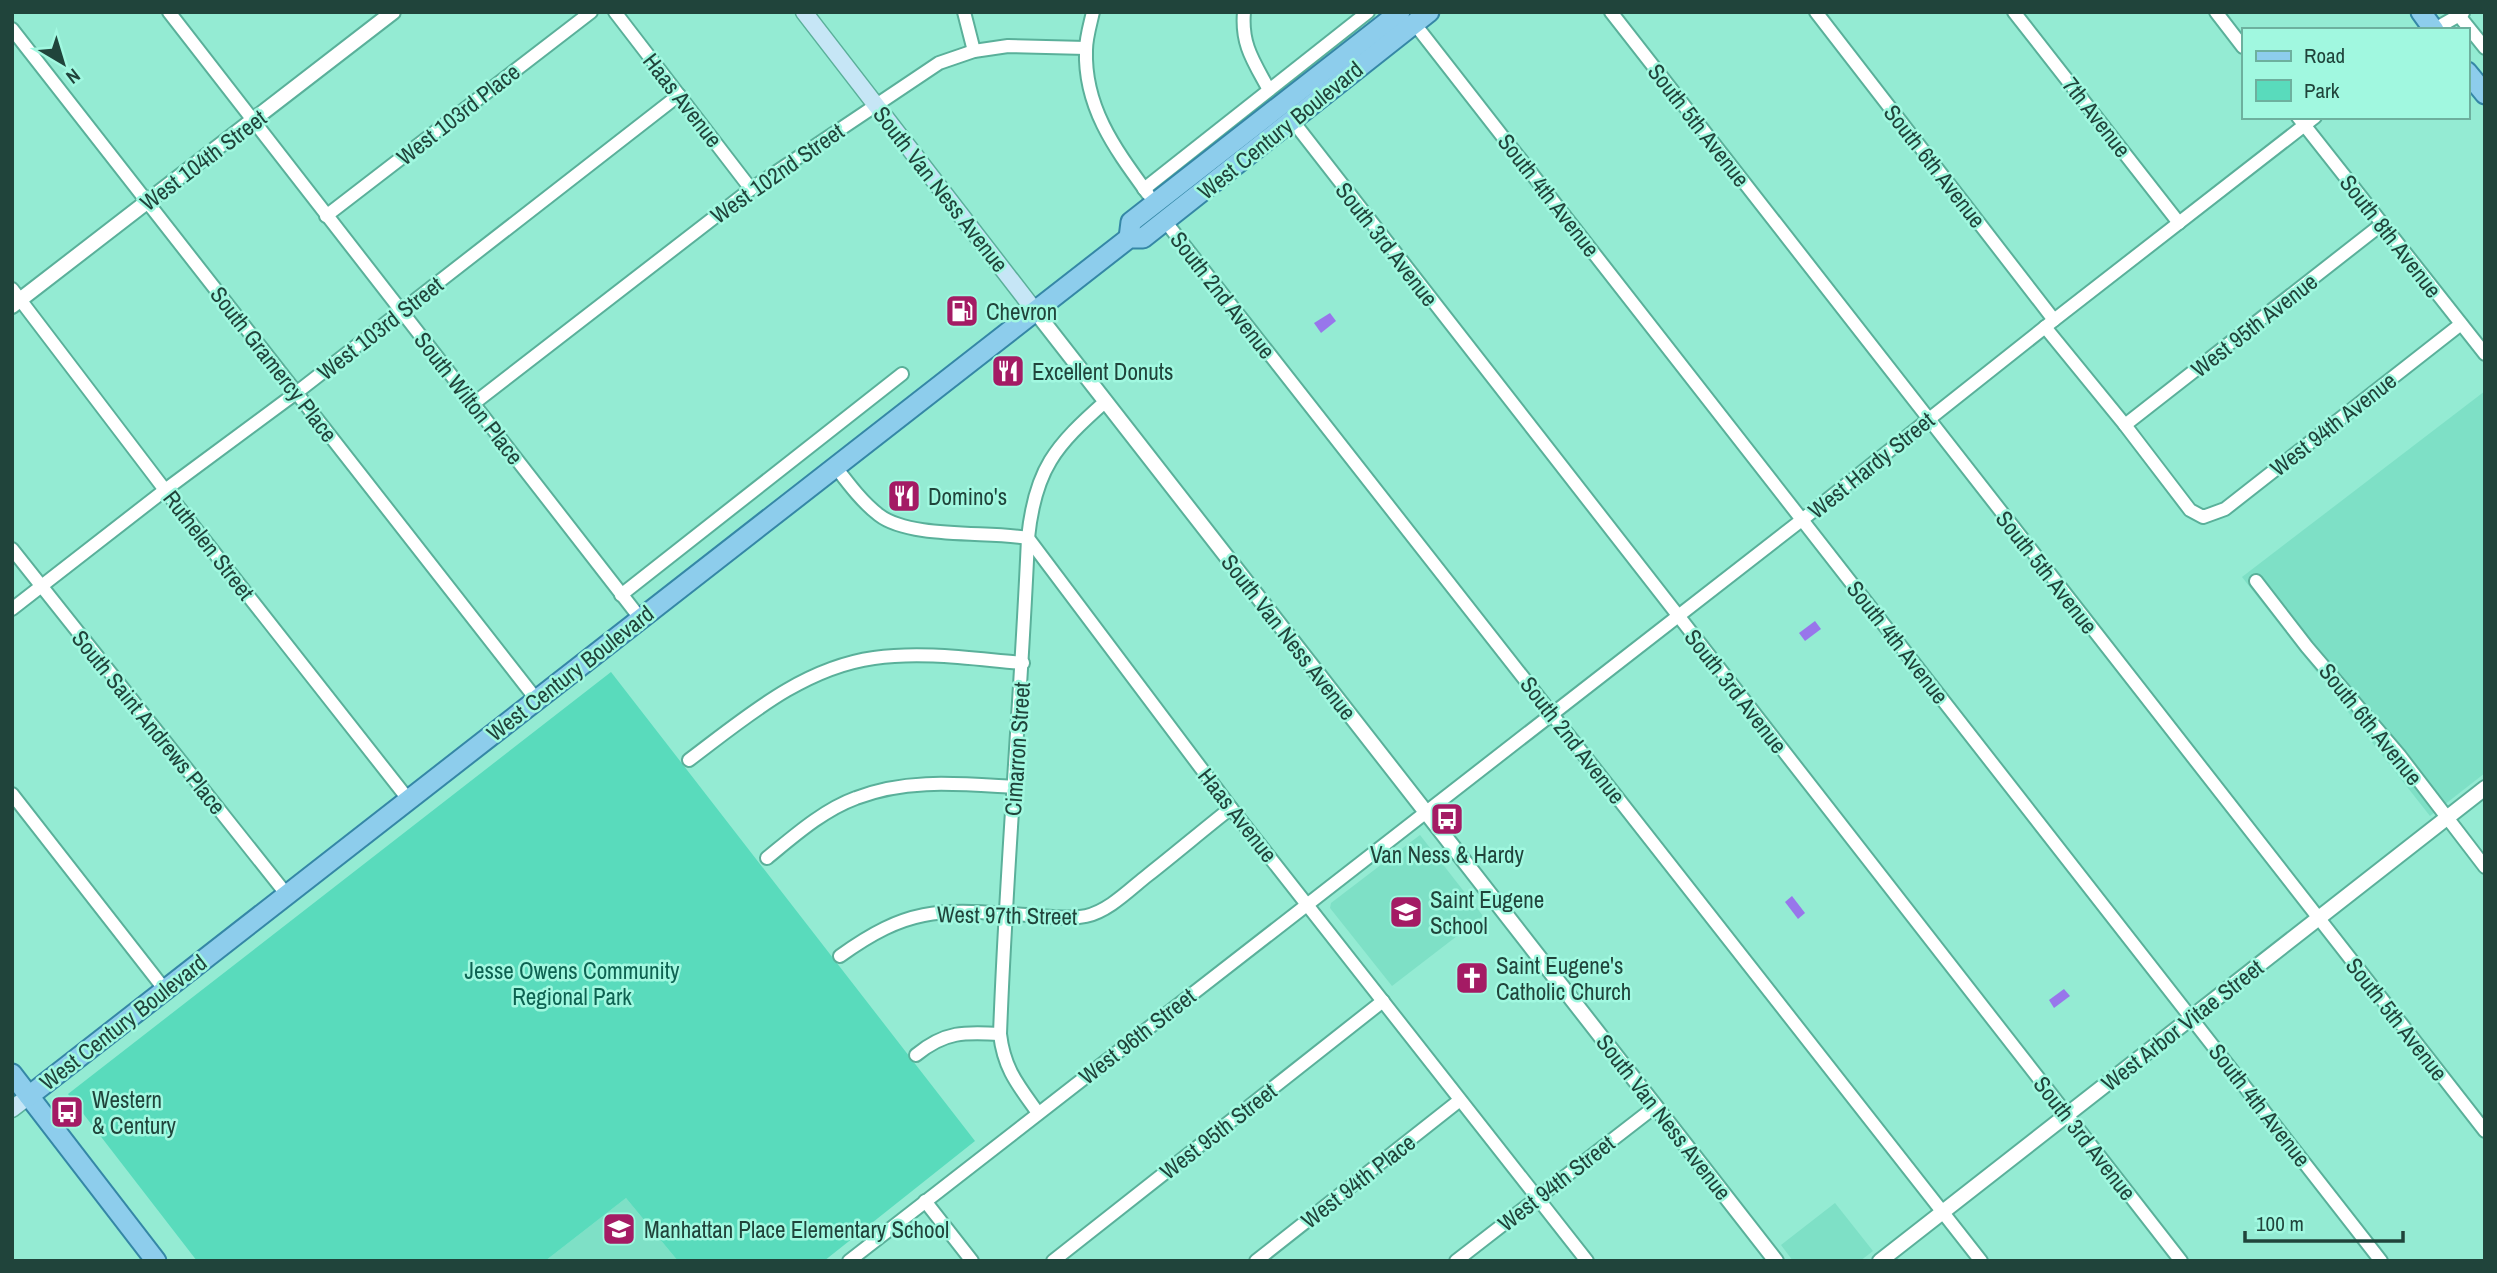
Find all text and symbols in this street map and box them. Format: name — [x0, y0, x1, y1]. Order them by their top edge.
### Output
north arrow — [28, 28, 98, 98]
legend — [2242, 28, 2469, 119]
text: Road — [2304, 41, 2345, 70]
street label: Haas Avenue — [636, 46, 730, 154]
street label: West Century Boulevard — [1191, 54, 1369, 206]
street label: West 103rd Place — [390, 56, 526, 172]
street label: South 5th Avenue — [1641, 57, 1757, 193]
text: N — [61, 63, 86, 90]
street label: 7th Avenue — [2056, 70, 2138, 164]
text: Park — [2304, 76, 2340, 105]
street label: South 6th Avenue — [1877, 98, 1993, 234]
street label: South Van Ness Avenue — [866, 100, 1016, 278]
street label: West 104th Street — [134, 102, 272, 218]
street label: West 102nd Street — [704, 116, 850, 230]
street label: South 4th Avenue — [1491, 127, 1607, 263]
street label: South 8th Avenue — [2333, 168, 2449, 304]
street label: South 3rd Avenue — [1329, 175, 1445, 313]
street label: South 2nd Avenue — [1163, 225, 1283, 365]
street label: West 95th Avenue — [2184, 266, 2324, 384]
street label: West 103rd Street — [311, 269, 449, 387]
street label: South Gramercy Place — [203, 280, 345, 448]
fuel station icon: Chevron — [943, 292, 981, 330]
place label: Chevron — [986, 296, 1057, 327]
street label: South Wilton Place — [407, 325, 531, 471]
restaurant icon: Excellent Donuts — [989, 352, 1027, 390]
place label: Excellent Donuts — [1032, 356, 1174, 387]
street label: West 94th Avenue — [2263, 365, 2403, 483]
street label: West Hardy Street — [1801, 405, 1941, 525]
restaurant icon: Domino's — [885, 477, 923, 515]
place label: Domino's — [928, 481, 1007, 512]
street label: Ruthelen Street — [156, 484, 262, 606]
street label: South 5th Avenue — [1989, 504, 2105, 640]
street label: South Van Ness Avenue — [1214, 548, 1364, 726]
street label: South 4th Avenue — [1840, 574, 1956, 710]
street label: West Century Boulevard — [480, 598, 660, 748]
street label: South 3rd Avenue — [1678, 622, 1794, 760]
street label: South Saint Andrews Place — [65, 623, 233, 821]
street label: South 6th Avenue — [2312, 656, 2430, 792]
street label: South 2nd Avenue — [1513, 670, 1633, 810]
street label: Cimarron Street — [997, 681, 1037, 817]
street label: Haas Avenue — [1191, 761, 1285, 869]
bus stop icon: Van Ness & Hardy — [1428, 800, 1466, 838]
place label: Van Ness & Hardy — [1370, 839, 1524, 870]
place label: Saint Eugene School — [1430, 884, 1544, 941]
school or university icon: Saint Eugene School — [1387, 893, 1425, 931]
street label: West 97th Street — [937, 898, 1077, 932]
street label: West Century Boulevard — [33, 947, 213, 1097]
place label: Saint Eugene's Catholic Church — [1496, 950, 1631, 1007]
street label: South 5th Avenue — [2339, 951, 2455, 1087]
street label: West Arbor Vitae Street — [2095, 952, 2269, 1098]
park label: Jesse Owens Community Regional Park — [465, 955, 680, 1012]
church icon: Saint Eugene's Catholic Church — [1453, 959, 1491, 997]
street label: West 96th Street — [1072, 981, 1202, 1091]
street label: South Van Ness Avenue — [1589, 1028, 1739, 1206]
street label: South 4th Avenue — [2202, 1037, 2318, 1173]
street label: South 3rd Avenue — [2027, 1069, 2143, 1207]
street label: West 95th Street — [1153, 1076, 1283, 1186]
place label: Western & Century — [92, 1084, 176, 1141]
bus stop icon: Western & Century — [48, 1093, 86, 1131]
street label: West 94th Place — [1294, 1127, 1422, 1235]
street label: West 94th Street — [1491, 1128, 1621, 1238]
scale bar — [2245, 1200, 2402, 1244]
text: 100 m — [2256, 1209, 2304, 1238]
school or university icon: Manhattan Place Elementary School — [600, 1210, 638, 1248]
place label: Manhattan Place Elementary School — [644, 1214, 949, 1245]

